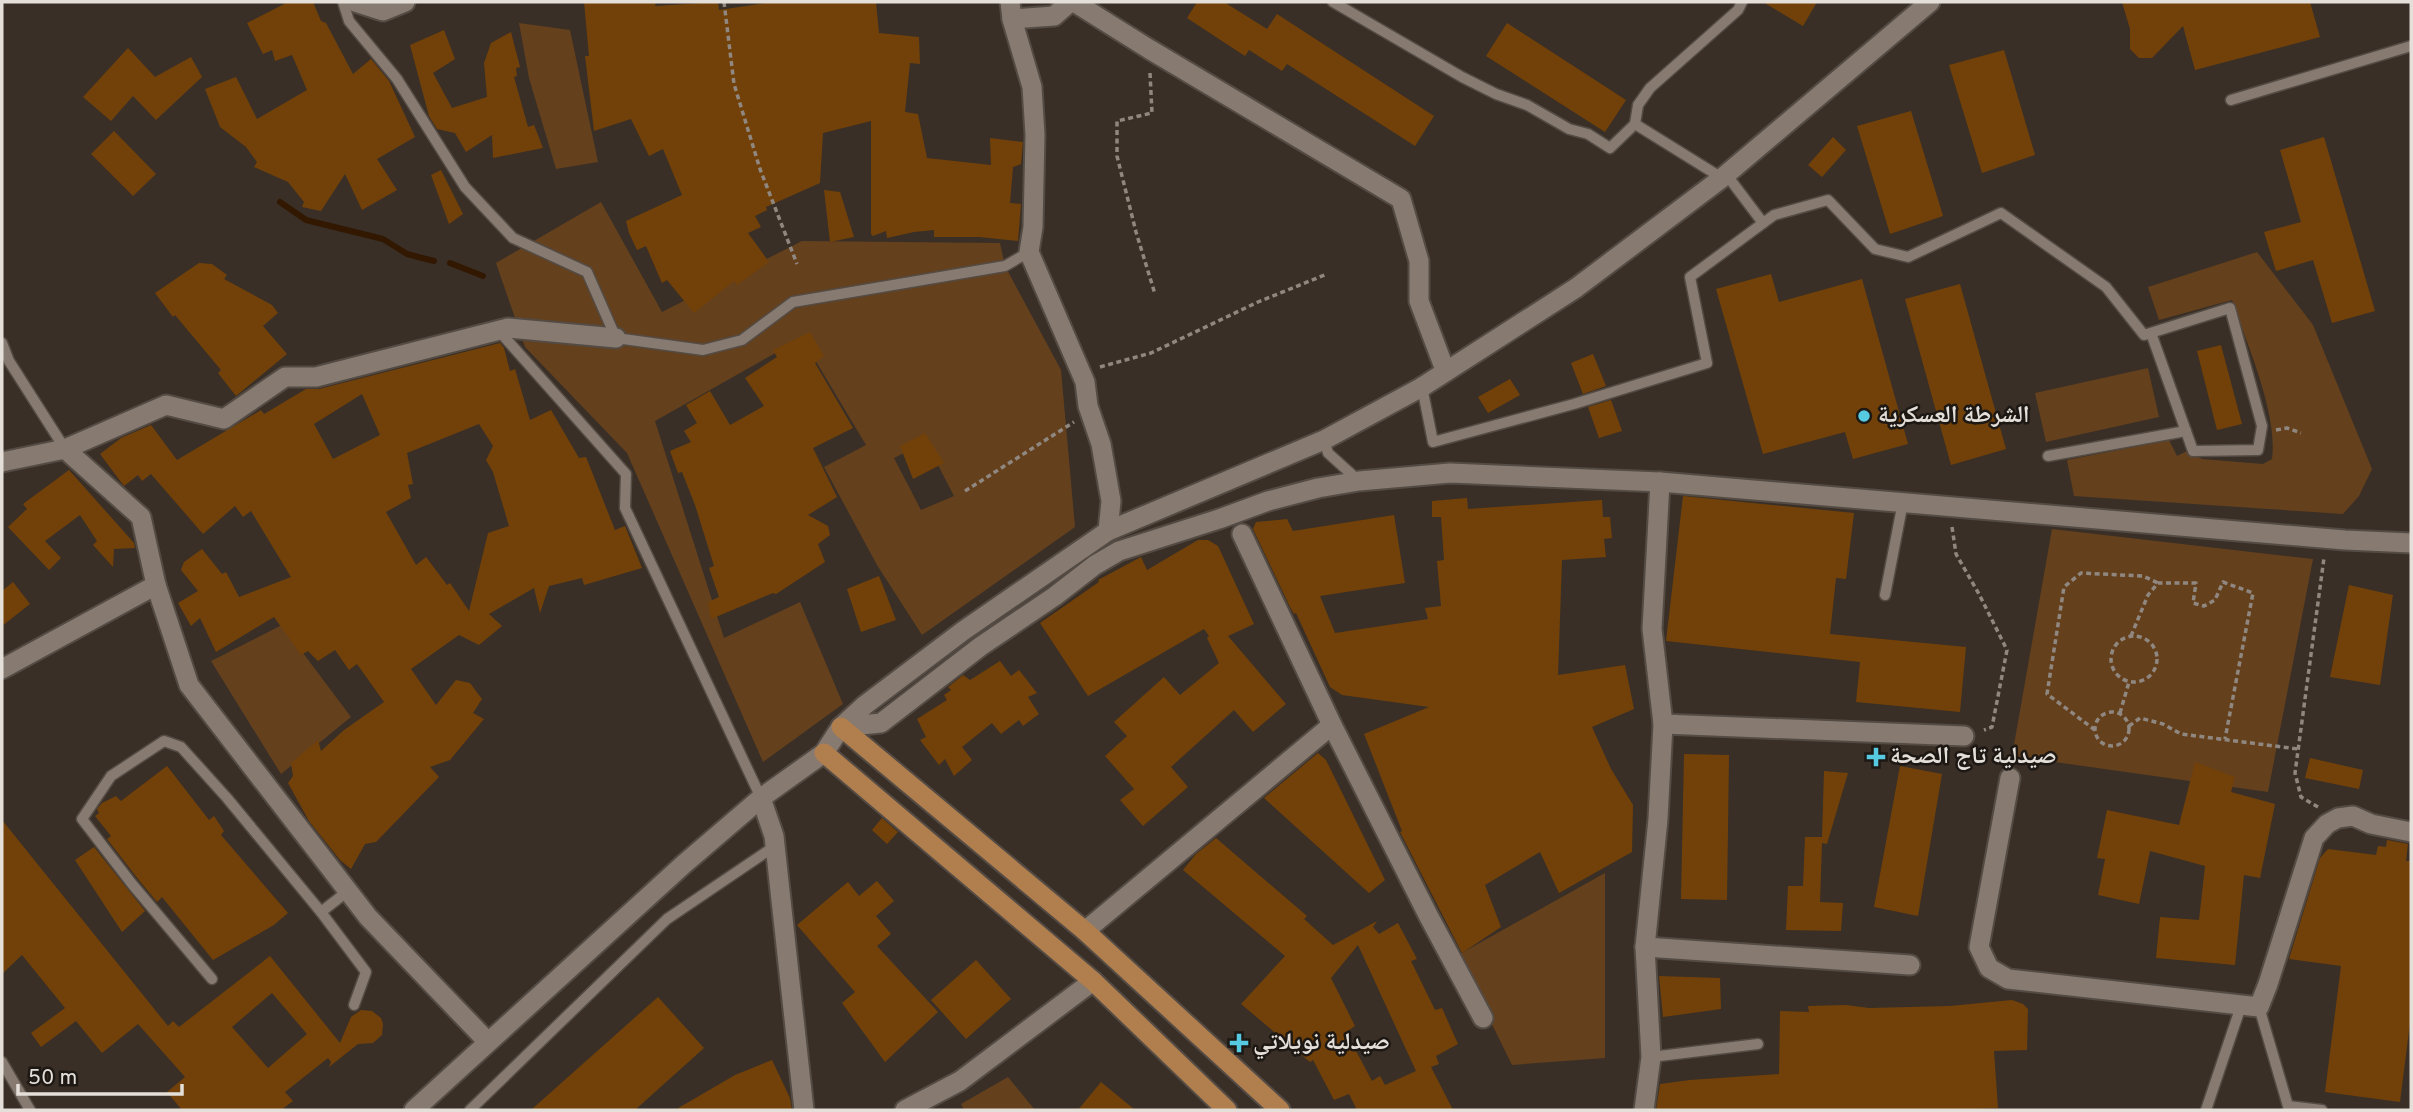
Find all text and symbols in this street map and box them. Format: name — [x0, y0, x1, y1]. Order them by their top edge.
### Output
place label: الشرطة العسكرية — [1878, 401, 2030, 431]
marker: الشرطة العسكرية — [1856, 408, 1872, 424]
place label: صيدلية تاج الصحة — [1890, 742, 2057, 772]
marker: صيدلية تاج الصحة — [1868, 749, 1884, 765]
place label: صيدلية نويلاتي — [1253, 1028, 1390, 1060]
marker: صيدلية نويلاتي — [1231, 1035, 1247, 1051]
scale bar — [18, 1052, 182, 1096]
text: 50 m — [28, 1065, 77, 1092]

